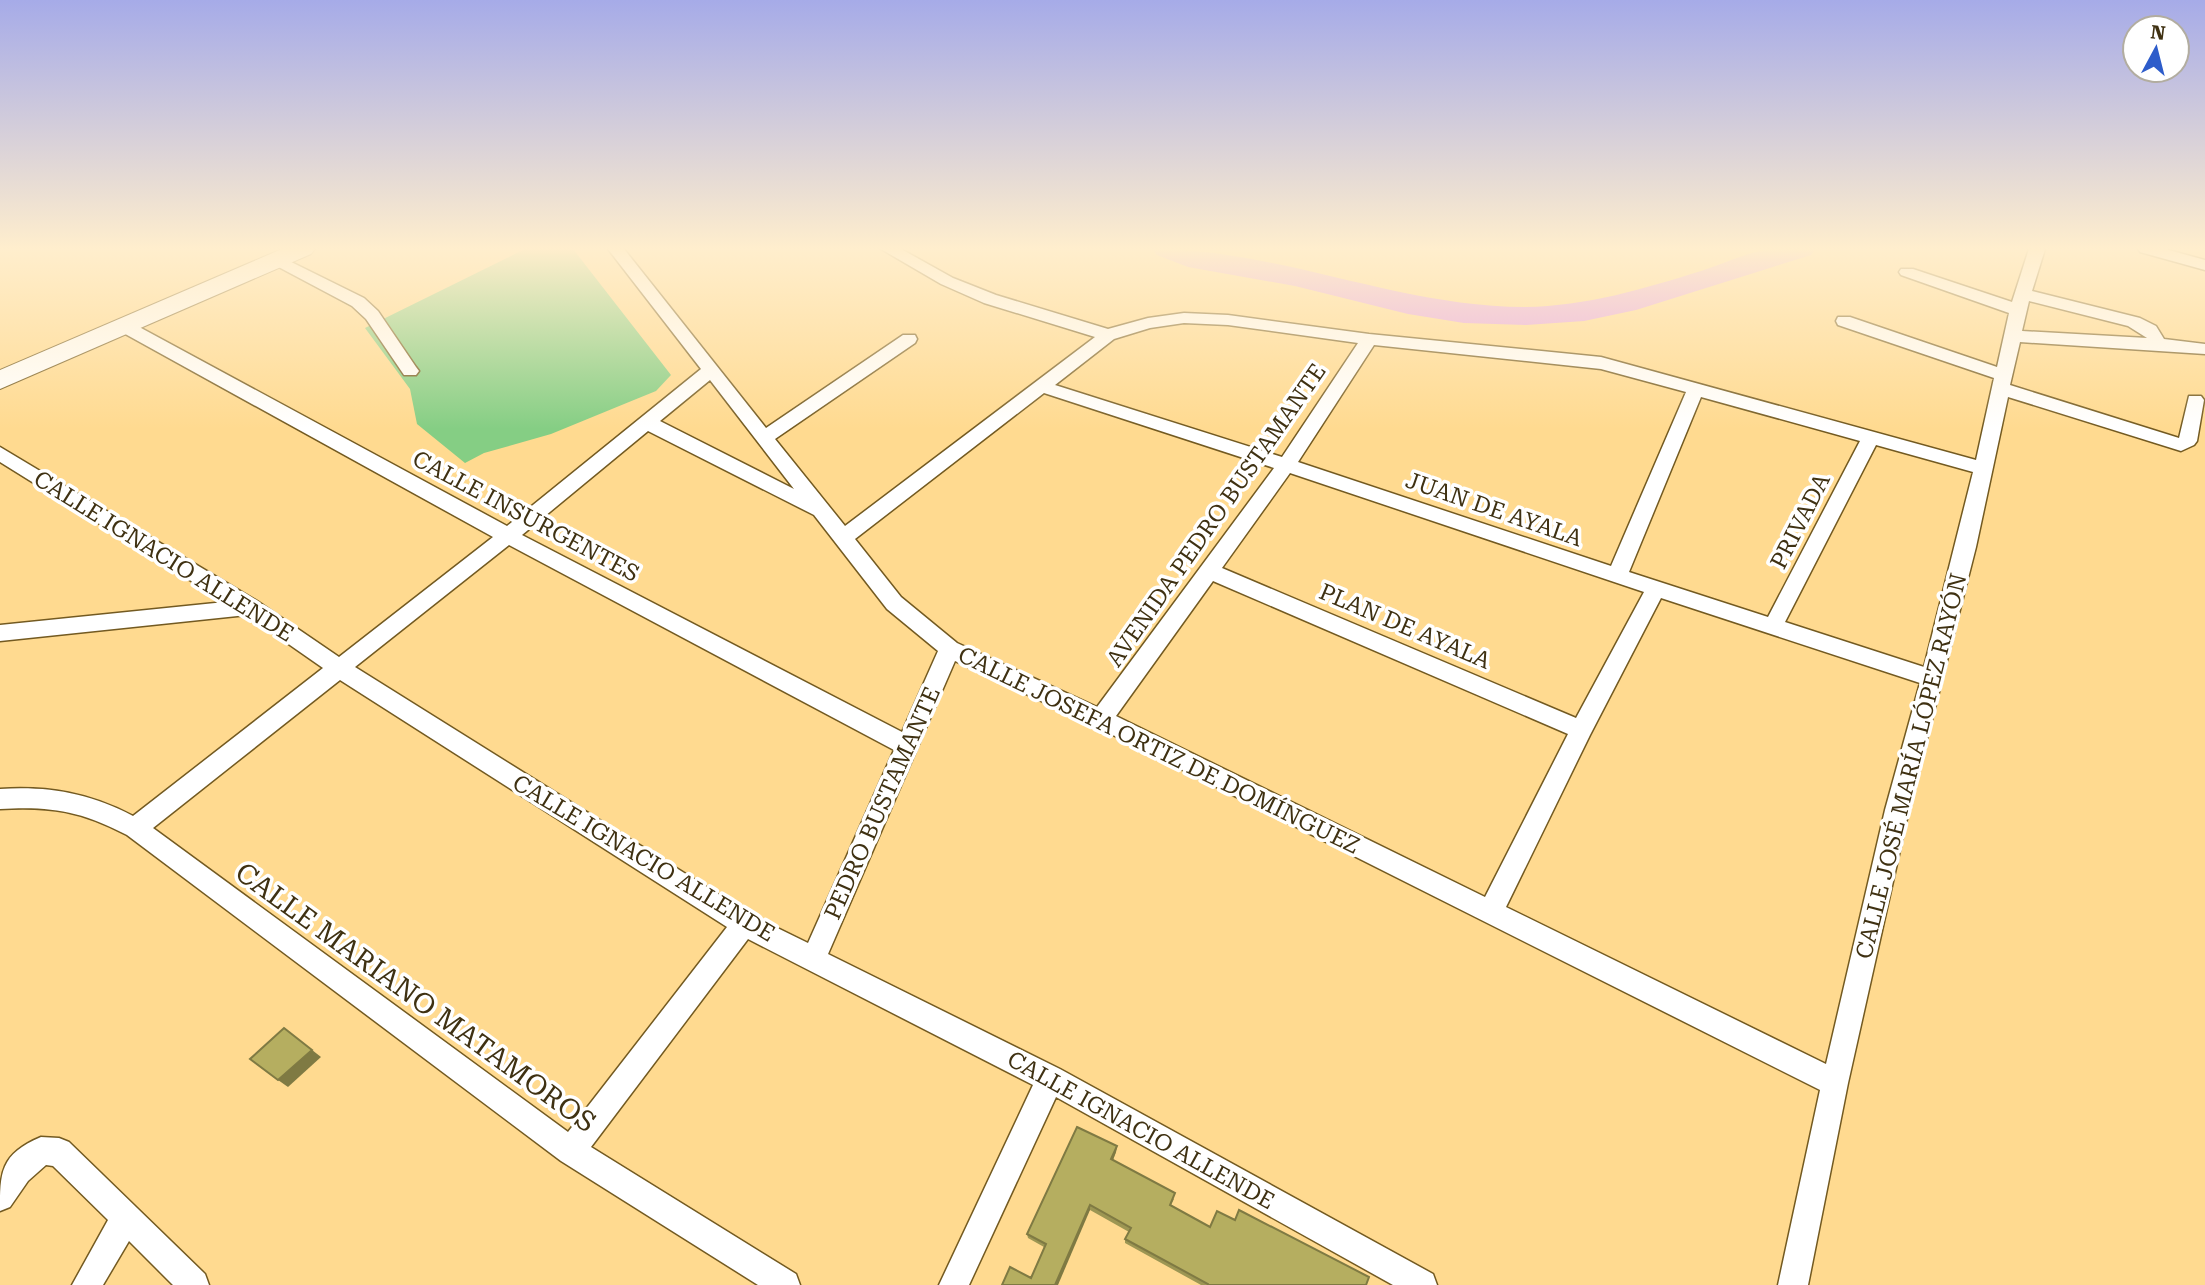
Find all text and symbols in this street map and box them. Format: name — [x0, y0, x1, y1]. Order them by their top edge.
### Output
north arrow — [2121, 14, 2191, 84]
text: N — [2149, 20, 2167, 45]
street label: AVENIDA PEDRO BUSTAMANTE — [1101, 359, 1332, 672]
street label: CALLE INSURGENTES — [408, 445, 644, 588]
street label: CALLE IGNACIO ALLENDE — [29, 465, 299, 648]
street label: JUAN DE AYALA — [1402, 467, 1586, 552]
street label: PRIVADA — [1765, 469, 1836, 573]
street label: CALLE JOSÉ MARÍA LÓPEZ RAYÓN — [1849, 570, 1973, 962]
street label: PLAN DE AYALA — [1315, 578, 1494, 675]
street label: CALLE JOSEFA ORTIZ DE DOMÍNGUEZ — [954, 641, 1364, 860]
street label: PEDRO BUSTAMANTE — [819, 683, 946, 924]
street label: CALLE IGNACIO ALLENDE — [508, 769, 780, 948]
street label: CALLE MARIANO MATAMOROS — [229, 856, 602, 1139]
street label: CALLE IGNACIO ALLENDE — [1002, 1046, 1279, 1215]

